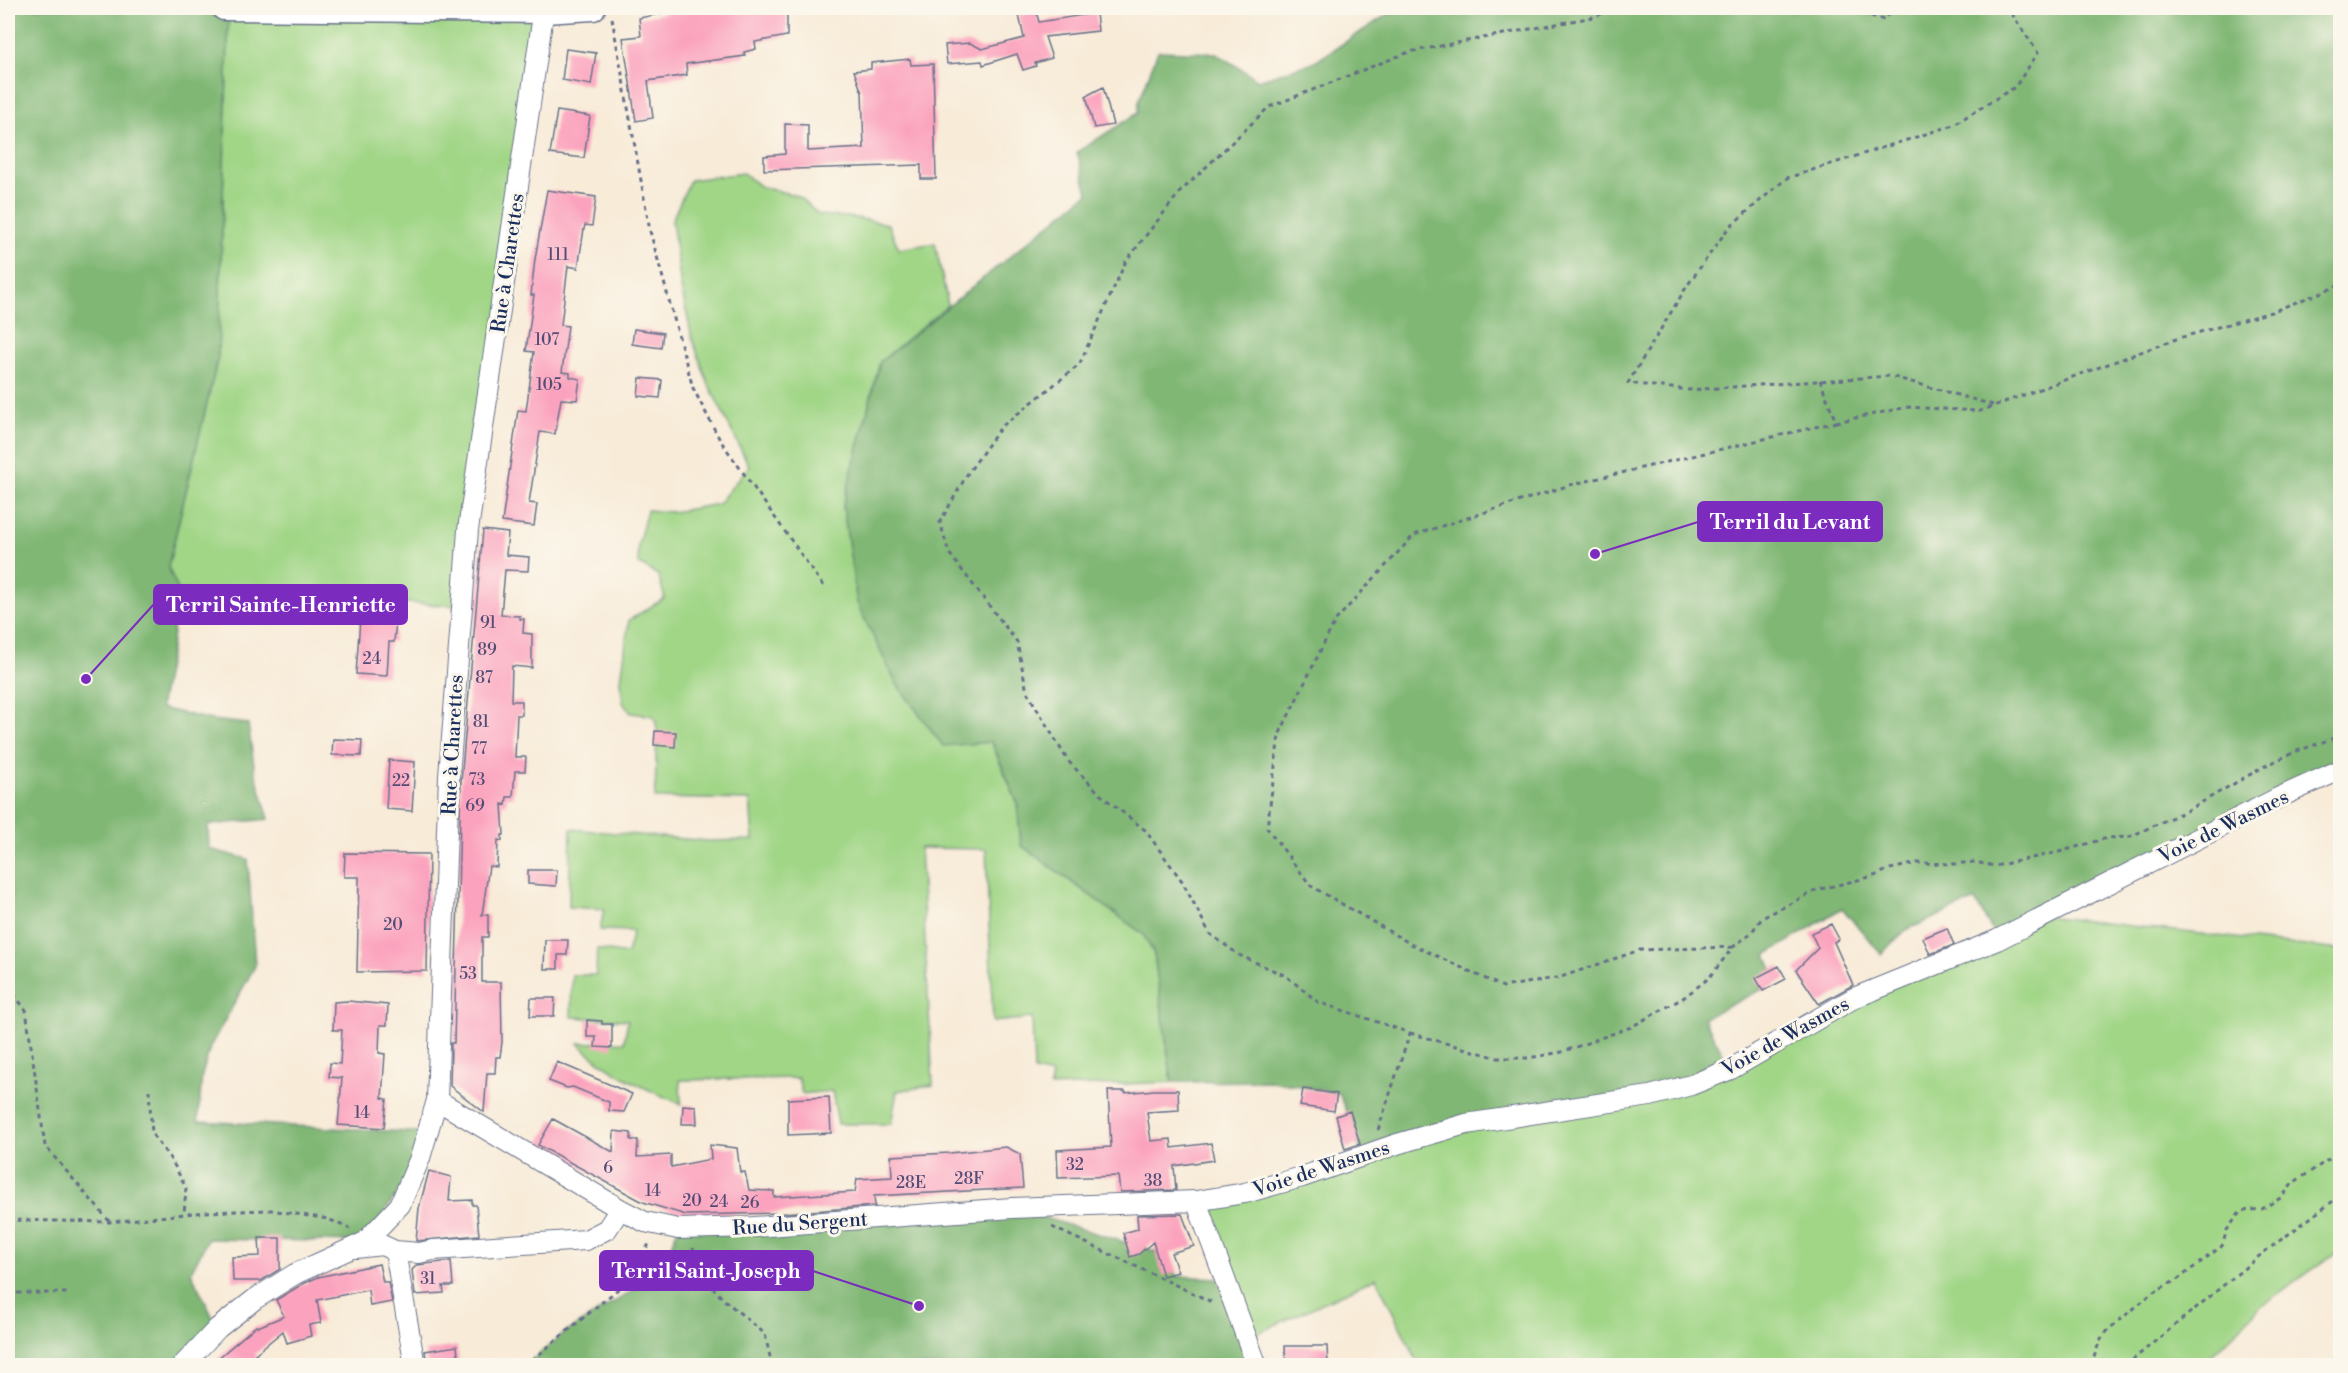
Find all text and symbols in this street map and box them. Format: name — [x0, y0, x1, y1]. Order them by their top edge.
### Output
street label: Rue à Charettes — [486, 192, 531, 335]
house number: 111 — [547, 245, 569, 265]
house number: 107 — [535, 330, 559, 350]
house number: 105 — [536, 375, 562, 395]
callout: Terril du Levant — [1698, 502, 1882, 541]
text: Terril du Levant — [1710, 510, 1871, 536]
callout: Terril Sainte-Henriette — [154, 585, 407, 624]
text: Terril Sainte-Henriette — [166, 593, 396, 619]
house number: 91 — [480, 613, 496, 633]
house number: 89 — [477, 640, 497, 660]
house number: 24 — [363, 649, 382, 669]
house number: 87 — [475, 668, 493, 688]
street label: Rue à Charettes — [437, 674, 470, 816]
house number: 81 — [473, 712, 489, 732]
house number: 77 — [471, 739, 487, 759]
house number: 73 — [469, 770, 486, 790]
house number: 22 — [392, 771, 410, 791]
street label: Voie de Wasmes — [2153, 785, 2293, 870]
house number: 69 — [465, 796, 485, 816]
house number: 20 — [383, 915, 403, 935]
house number: 53 — [459, 964, 477, 984]
street label: Voie de Wasmes — [1717, 992, 1854, 1083]
house number: 14 — [354, 1103, 370, 1123]
street label: Voie de Wasmes — [1249, 1136, 1393, 1204]
house number: 32 — [1066, 1155, 1084, 1175]
house number: 6 — [603, 1158, 613, 1178]
house number: 28F — [954, 1169, 984, 1189]
house number: 38 — [1144, 1171, 1163, 1191]
house number: 28E — [896, 1173, 926, 1193]
house number: 14 — [645, 1181, 661, 1201]
house number: 20 — [682, 1191, 702, 1211]
house number: 24 — [710, 1192, 729, 1212]
house number: 26 — [741, 1193, 760, 1213]
street label: Rue du Sergent — [732, 1207, 869, 1242]
callout: Terril Saint-Joseph — [600, 1251, 813, 1290]
text: Terril Saint-Joseph — [612, 1259, 801, 1285]
house number: 31 — [420, 1269, 436, 1289]

